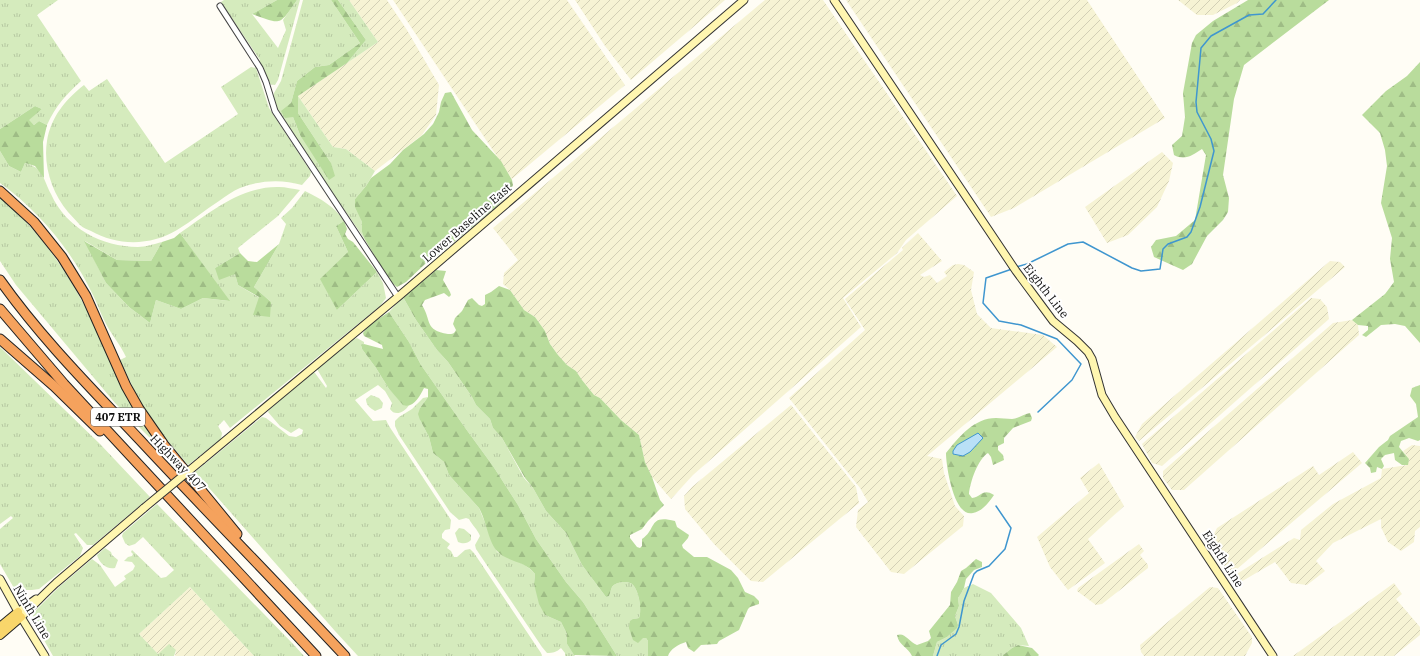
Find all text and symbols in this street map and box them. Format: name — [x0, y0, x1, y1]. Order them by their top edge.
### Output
street label: Lower Baseline East — [419, 180, 514, 265]
street label: Eighth Line — [1020, 260, 1072, 321]
road number: 407 ETR — [91, 408, 145, 426]
street label: Highway 407 — [147, 431, 209, 494]
street label: Eighth Line — [1199, 527, 1247, 590]
street label: Ninth Line — [10, 582, 54, 641]

